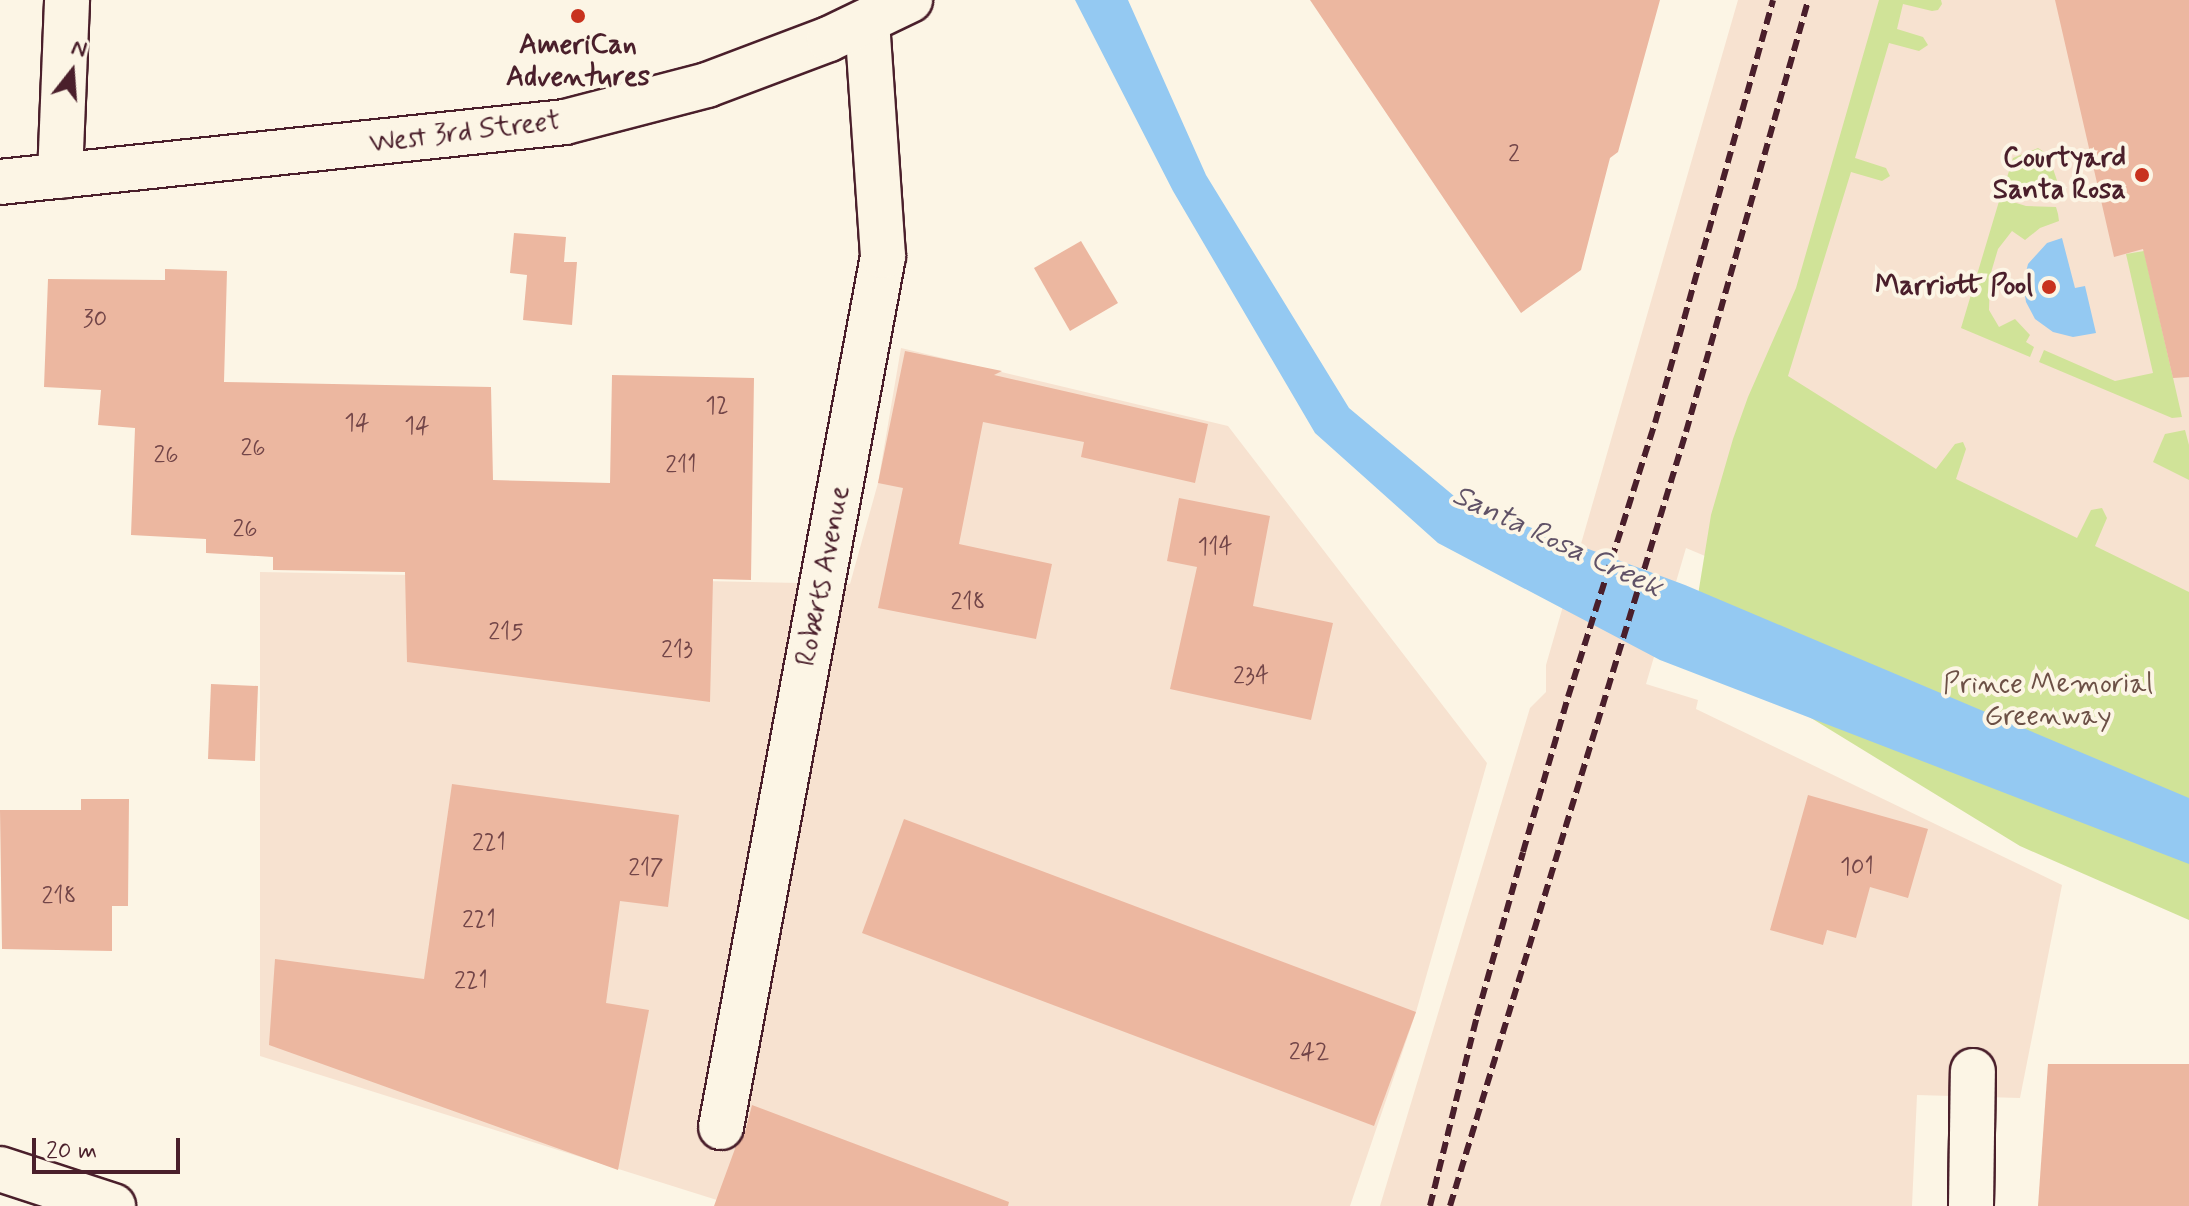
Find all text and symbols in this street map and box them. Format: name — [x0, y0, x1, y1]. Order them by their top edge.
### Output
marker: AmeriCan Adventures — [569, 7, 587, 25]
place label: AmeriCan Adventures — [506, 29, 650, 95]
north arrow — [32, 32, 112, 112]
text: N — [68, 34, 90, 65]
street label: West 3rd Street — [368, 105, 562, 161]
house number: 2 — [1508, 141, 1520, 169]
place label: Courtyard Santa Rosa — [1992, 142, 2126, 208]
marker: Courtyard Santa Rosa — [2133, 166, 2151, 184]
place label: Marriott Pool — [1875, 270, 2033, 304]
marker: Marriott Pool — [2040, 278, 2058, 296]
house number: 30 — [83, 306, 107, 334]
house number: 12 — [705, 393, 729, 421]
house number: 14 — [344, 410, 370, 438]
house number: 14 — [404, 413, 430, 441]
house number: 26 — [240, 435, 266, 463]
house number: 26 — [153, 442, 179, 470]
house number: 211 — [665, 452, 697, 480]
water label: Santa Rosa Creek — [1447, 478, 1667, 606]
street label: Roberts Avenue — [790, 483, 858, 669]
house number: 26 — [232, 516, 258, 544]
house number: 114 — [1197, 534, 1233, 562]
house number: 218 — [950, 589, 986, 617]
house number: 215 — [488, 619, 524, 647]
house number: 213 — [661, 637, 693, 665]
house number: 234 — [1233, 663, 1269, 691]
park label: Prince Memorial Greenway — [1945, 668, 2151, 734]
house number: 221 — [472, 830, 506, 858]
house number: 101 — [1840, 854, 1874, 882]
house number: 217 — [628, 855, 664, 883]
house number: 218 — [41, 883, 77, 911]
house number: 221 — [462, 907, 496, 935]
house number: 221 — [454, 968, 488, 996]
house number: 242 — [1289, 1039, 1329, 1067]
scale bar — [36, 1122, 184, 1172]
text: 20 m — [46, 1136, 97, 1167]

